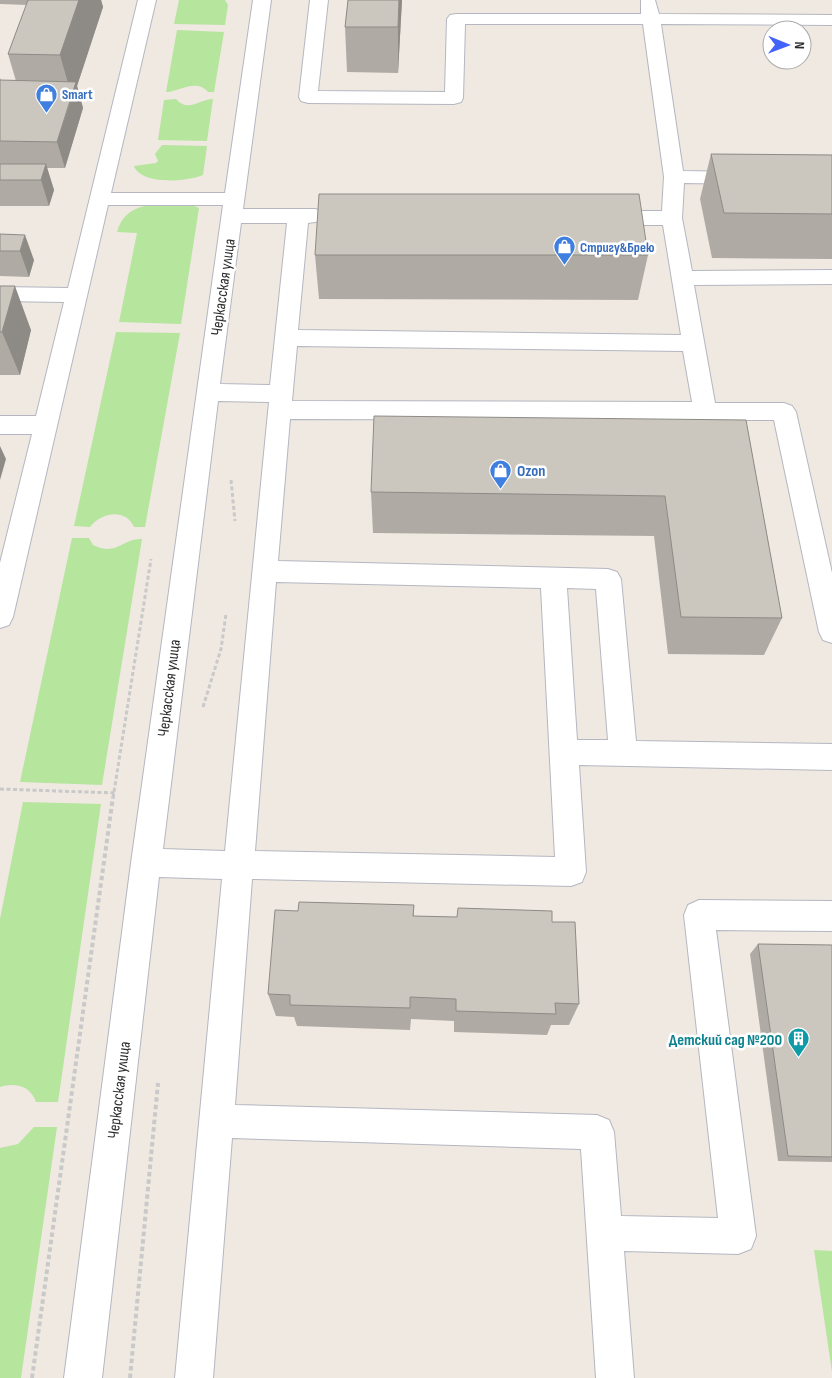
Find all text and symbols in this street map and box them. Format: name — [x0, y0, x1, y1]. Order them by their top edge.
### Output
north arrow — [762, 20, 812, 70]
text: N — [791, 41, 808, 49]
shop icon: Smart — [34, 82, 58, 113]
place label: Smart — [62, 86, 93, 103]
shop icon: Стригу&Брею — [552, 235, 576, 266]
street label: Черкасская улица — [207, 237, 240, 337]
place label: Стригу&Брею — [580, 239, 654, 256]
shop icon: Ozon — [489, 458, 513, 489]
place label: Ozon — [517, 462, 545, 481]
street label: Черкасская улица — [154, 638, 185, 738]
building icon: Детский сад №200 — [786, 1027, 810, 1058]
place label: Детский сад №200 — [669, 1031, 782, 1050]
street label: Черкасская улица — [104, 1040, 135, 1140]

